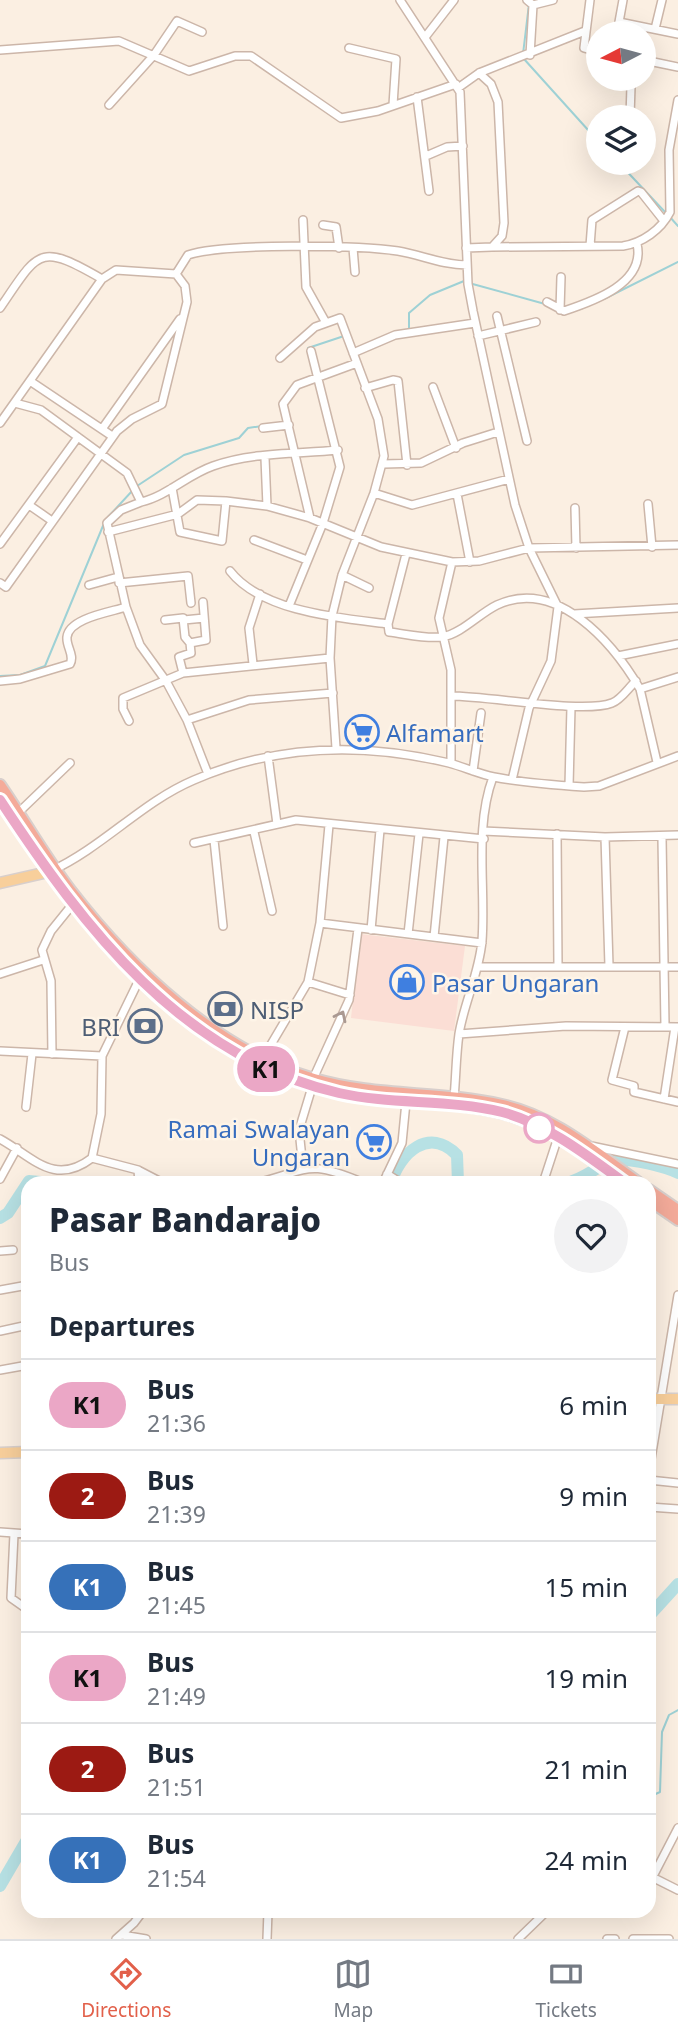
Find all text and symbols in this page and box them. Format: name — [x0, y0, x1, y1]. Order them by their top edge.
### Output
north arrow — [586, 21, 656, 91]
map controls — [586, 21, 656, 175]
button: layers — [586, 105, 656, 175]
supermarket icon: Alfamart — [343, 713, 381, 751]
place label: Alfamart — [386, 716, 484, 749]
shop icon: Pasar Ungaran — [388, 963, 426, 1001]
place label: Pasar Ungaran — [432, 966, 599, 999]
bank icon: NISP — [206, 990, 244, 1028]
place label: NISP — [250, 993, 304, 1026]
bank icon: BRI — [126, 1007, 164, 1045]
place label: BRI — [81, 1010, 120, 1043]
one-way arrow — [332, 1011, 346, 1023]
line badge: K1 — [234, 1046, 298, 1092]
text: K1 — [251, 1052, 281, 1085]
place label: Ramai Swalayan Ungaran — [168, 1112, 350, 1173]
unlabelled marker — [524, 1113, 554, 1143]
supermarket icon: Ramai Swalayan Ungaran — [355, 1123, 393, 1161]
text: Pasar Bandarajo — [49, 1197, 321, 1242]
button: heart — [554, 1199, 628, 1273]
text: Bus — [49, 1246, 89, 1278]
text: Departures — [49, 1308, 195, 1344]
text: Bus — [147, 1371, 194, 1407]
text: 6 min — [559, 1387, 628, 1423]
text: K1 — [73, 1388, 102, 1421]
text: 21:36 — [147, 1407, 206, 1439]
text: Bus — [147, 1462, 194, 1498]
text: 9 min — [559, 1478, 628, 1514]
text: 2 — [81, 1479, 94, 1512]
text: 21:39 — [147, 1498, 206, 1530]
text: Bus — [147, 1553, 194, 1589]
text: 15 min — [544, 1569, 628, 1605]
text: K1 — [73, 1570, 102, 1603]
text: 21:45 — [147, 1589, 206, 1621]
text: Bus — [147, 1644, 194, 1680]
text: 19 min — [544, 1660, 628, 1696]
text: K1 — [73, 1661, 102, 1694]
text: 21:49 — [147, 1680, 206, 1712]
text: Bus — [147, 1735, 194, 1771]
text: 21 min — [544, 1751, 628, 1787]
text: 2 — [81, 1752, 94, 1785]
text: 21:51 — [147, 1771, 206, 1803]
text: Bus — [147, 1826, 194, 1862]
text: 24 min — [544, 1842, 628, 1878]
text: K1 — [73, 1843, 102, 1876]
text: 21:54 — [147, 1862, 206, 1894]
tab: Directions — [81, 1955, 171, 2023]
tab: Map — [334, 1955, 373, 2023]
tab: Tickets — [535, 1955, 597, 2023]

